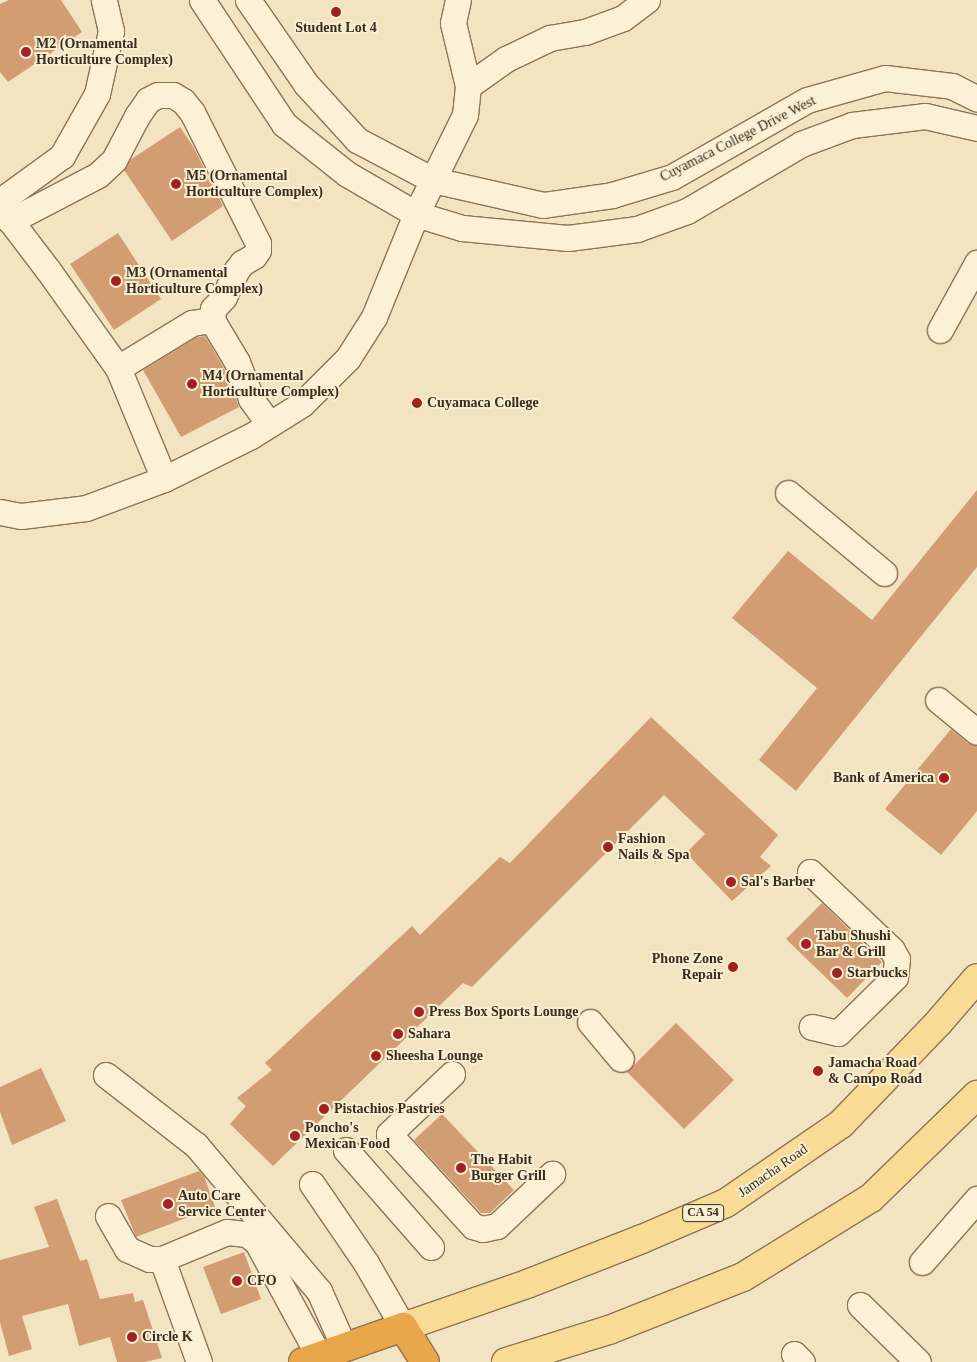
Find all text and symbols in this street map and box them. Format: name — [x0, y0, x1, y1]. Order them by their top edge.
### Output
marker: Student Lot 4 — [330, 6, 342, 18]
place label: Student Lot 4 — [295, 20, 377, 36]
place label: M2 (Ornamental Horticulture Complex) — [36, 36, 173, 68]
marker: M2 (Ornamental Horticulture Complex) — [20, 46, 32, 58]
street label: Cuyamaca College Drive West — [657, 92, 819, 186]
place label: M5 (Ornamental Horticulture Complex) — [186, 168, 323, 200]
marker: M5 (Ornamental Horticulture Complex) — [170, 178, 182, 190]
place label: M3 (Ornamental Horticulture Complex) — [126, 265, 263, 298]
marker: M3 (Ornamental Horticulture Complex) — [110, 275, 122, 287]
place label: M4 (Ornamental Horticulture Complex) — [202, 368, 339, 401]
marker: M4 (Ornamental Horticulture Complex) — [186, 378, 198, 390]
place label: Cuyamaca College — [427, 395, 539, 411]
marker: Cuyamaca College — [411, 397, 423, 409]
place label: Bank of America — [832, 770, 934, 786]
marker: Bank of America — [938, 772, 950, 784]
place label: Fashion Nails & Spa — [618, 831, 690, 864]
marker: Fashion Nails & Spa — [602, 841, 614, 853]
place label: Sal's Barber — [741, 874, 815, 890]
marker: Sal's Barber — [725, 876, 737, 888]
place label: Tabu Shushi Bar & Grill — [816, 928, 891, 960]
marker: Tabu Shushi Bar & Grill — [800, 938, 812, 950]
place label: Phone Zone Repair — [652, 951, 723, 984]
marker: Phone Zone Repair — [727, 961, 739, 973]
place label: Starbucks — [847, 965, 908, 981]
marker: Starbucks — [831, 967, 843, 979]
place label: Press Box Sports Lounge — [429, 1004, 578, 1020]
marker: Press Box Sports Lounge — [413, 1006, 425, 1018]
place label: Sahara — [408, 1026, 451, 1042]
marker: Sahara — [392, 1028, 404, 1040]
place label: Sheesha Lounge — [386, 1048, 483, 1064]
marker: Sheesha Lounge — [370, 1050, 382, 1062]
place label: Jamacha Road & Campo Road — [828, 1055, 922, 1088]
marker: Jamacha Road & Campo Road — [812, 1065, 824, 1077]
place label: Pistachios Pastries — [334, 1101, 445, 1117]
marker: Pistachios Pastries — [318, 1103, 330, 1115]
place label: Poncho's Mexican Food — [305, 1120, 390, 1152]
marker: Poncho's Mexican Food — [289, 1130, 301, 1142]
street label: Jamacha Road — [735, 1141, 811, 1201]
place label: The Habit Burger Grill — [471, 1152, 546, 1184]
marker: The Habit Burger Grill — [455, 1162, 467, 1174]
place label: Auto Care Service Center — [178, 1188, 266, 1220]
marker: Auto Care Service Center — [162, 1198, 174, 1210]
road number: CA 54 — [682, 1204, 724, 1222]
place label: CFO — [247, 1273, 277, 1289]
marker: CFO — [231, 1275, 243, 1287]
place label: Circle K — [142, 1329, 193, 1345]
marker: Circle K — [126, 1331, 138, 1343]

